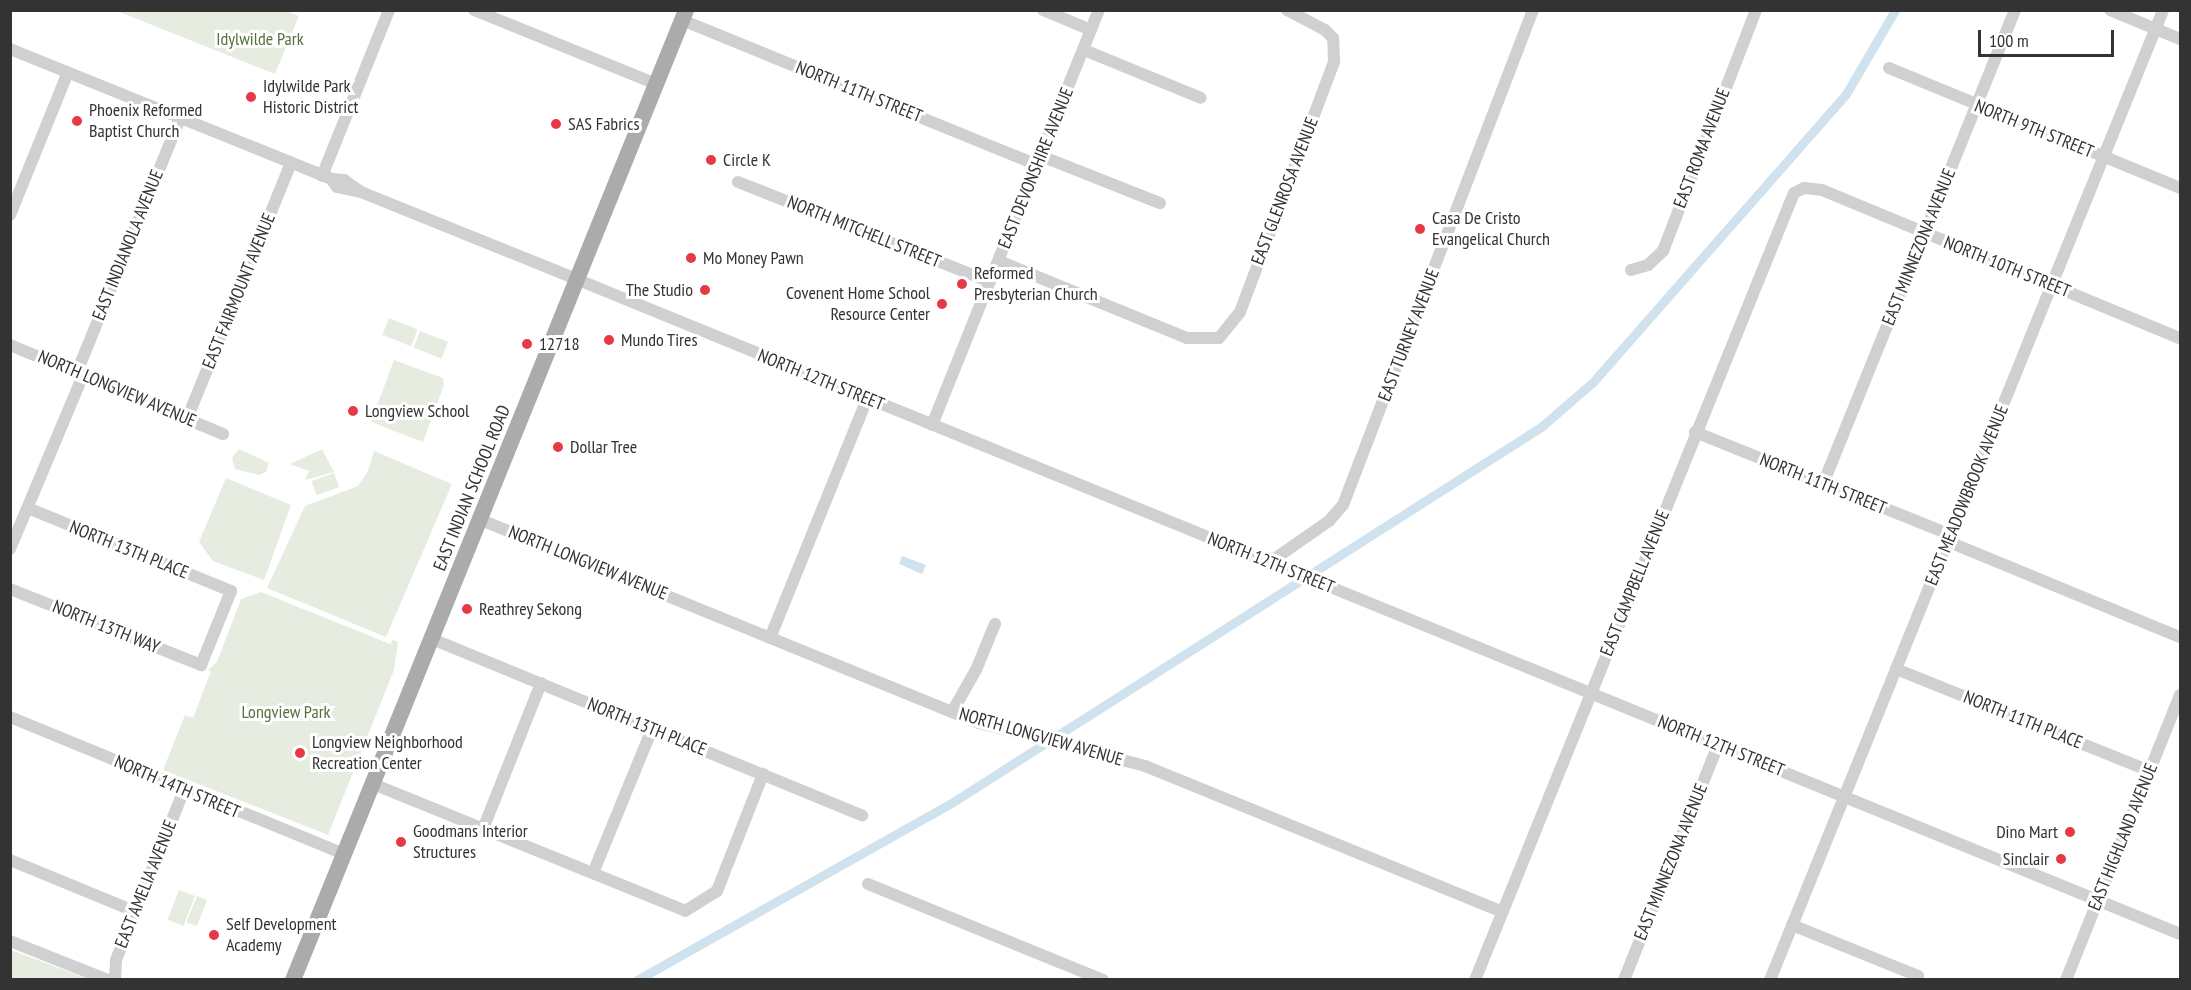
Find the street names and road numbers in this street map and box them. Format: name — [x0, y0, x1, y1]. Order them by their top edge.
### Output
street label: NORTH 11TH STREET — [793, 57, 925, 127]
street label: EAST DEVONSHIRE AVENUE — [994, 84, 1078, 252]
street label: EAST ROMA AVENUE — [1669, 84, 1735, 212]
street label: NORTH 9TH STREET — [1971, 95, 2097, 163]
street label: EAST GLENROSA AVENUE — [1247, 113, 1323, 269]
street label: EAST MINNEZONA AVENUE — [1877, 165, 1961, 329]
street label: EAST INDIANOLA AVENUE — [88, 166, 168, 324]
street label: NORTH MITCHELL STREET — [784, 191, 944, 273]
street label: EAST FAIRMOUNT AVENUE — [198, 209, 280, 373]
street label: NORTH 10TH STREET — [1941, 232, 2073, 302]
street label: EAST TURNEY AVENUE — [1373, 265, 1445, 405]
street label: NORTH 12TH STREET — [755, 345, 887, 415]
street label: NORTH LONGVIEW AVENUE — [34, 346, 200, 432]
street label: EAST MEADOWBROOK AVENUE — [1921, 401, 2013, 589]
street label: EAST INDIAN SCHOOL ROAD — [429, 402, 515, 574]
street label: NORTH 11TH STREET — [1757, 449, 1889, 519]
street label: EAST CAMPBELL AVENUE — [1596, 506, 1674, 660]
street label: NORTH 13TH PLACE — [66, 516, 192, 584]
street label: NORTH LONGVIEW AVENUE — [505, 521, 671, 605]
street label: NORTH 12TH STREET — [1205, 528, 1337, 598]
street label: NORTH 13TH WAY — [49, 596, 163, 658]
street label: NORTH 11TH PLACE — [1960, 686, 2086, 754]
street label: NORTH 13TH PLACE — [584, 693, 710, 761]
street label: NORTH LONGVIEW AVENUE — [956, 703, 1126, 771]
street label: NORTH 12TH STREET — [1655, 711, 1787, 781]
street label: NORTH 14TH STREET — [111, 751, 243, 823]
street label: EAST HIGHLAND AVENUE — [2083, 760, 2163, 914]
street label: EAST MINNEZONA AVENUE — [1629, 780, 1713, 944]
street label: EAST AMELIA AVENUE — [110, 816, 182, 952]

